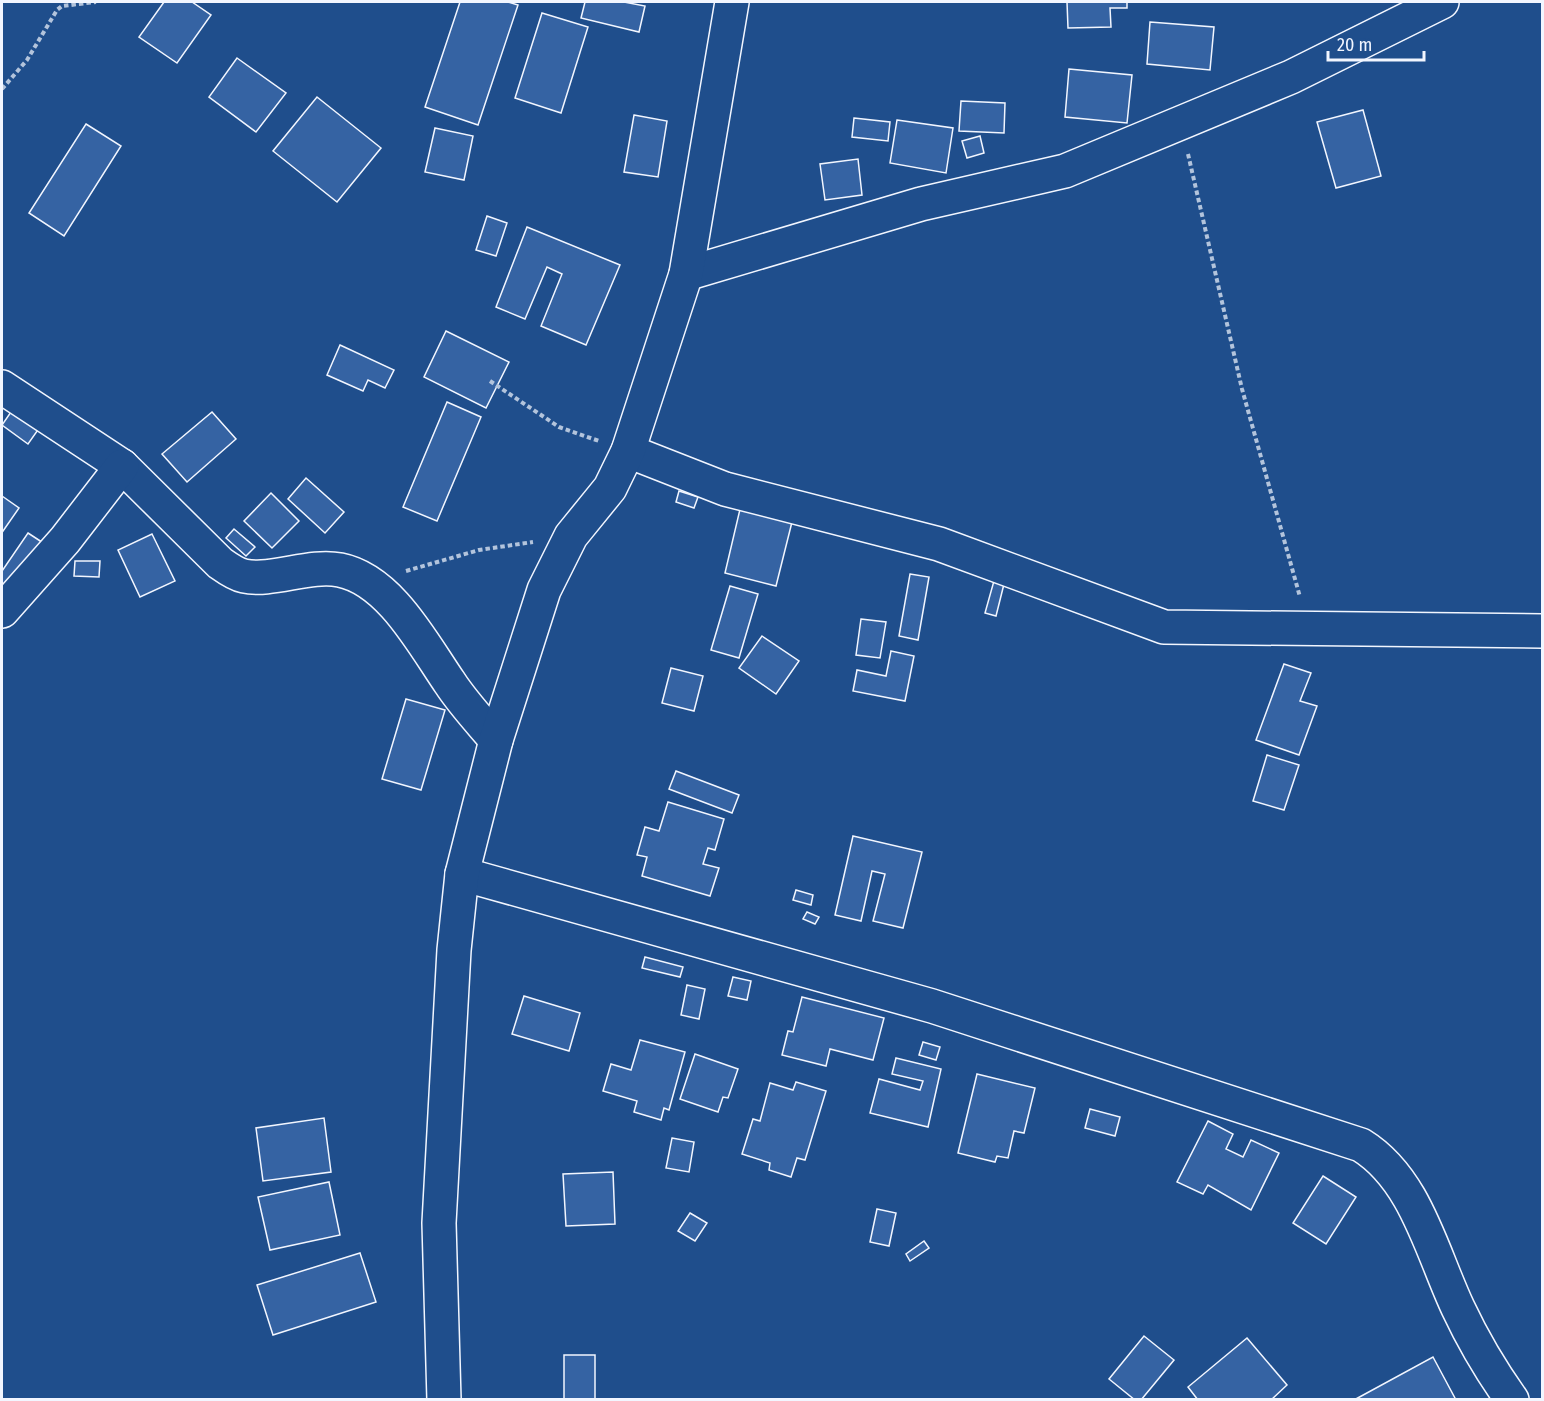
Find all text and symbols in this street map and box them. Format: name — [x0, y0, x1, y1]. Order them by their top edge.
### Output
scale bar — [1328, 24, 1424, 62]
text: 20 m — [1337, 34, 1372, 56]

